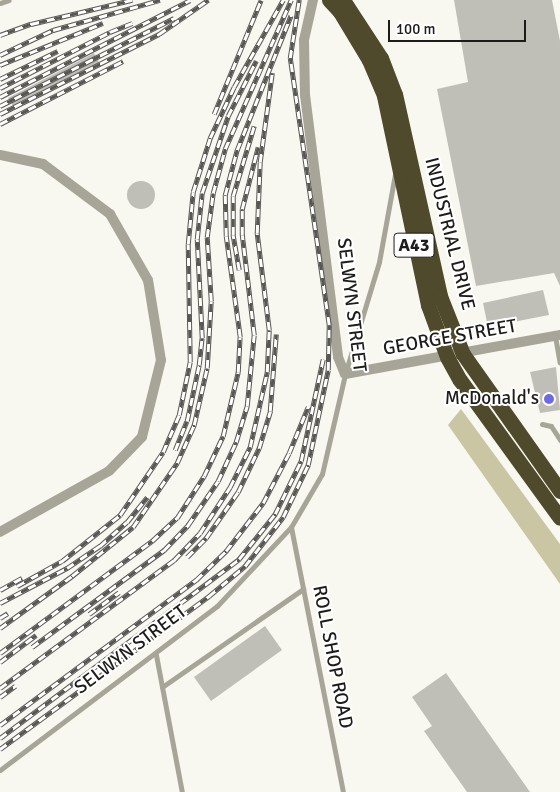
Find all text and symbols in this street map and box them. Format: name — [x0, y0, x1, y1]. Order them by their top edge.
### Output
scale bar — [390, 10, 528, 42]
text: 100 m — [396, 20, 436, 38]
street label: INDUSTRIAL DRIVE — [419, 155, 479, 313]
road number: A43 — [393, 230, 435, 260]
street label: SELWYN STREET — [331, 237, 371, 373]
street label: GEORGE STREET — [381, 315, 519, 361]
place label: McDonald's — [445, 388, 539, 410]
marker: McDonald's — [543, 393, 555, 405]
street label: ROLL SHOP ROAD — [307, 583, 357, 731]
street label: SELWYN STREET — [70, 600, 192, 700]

